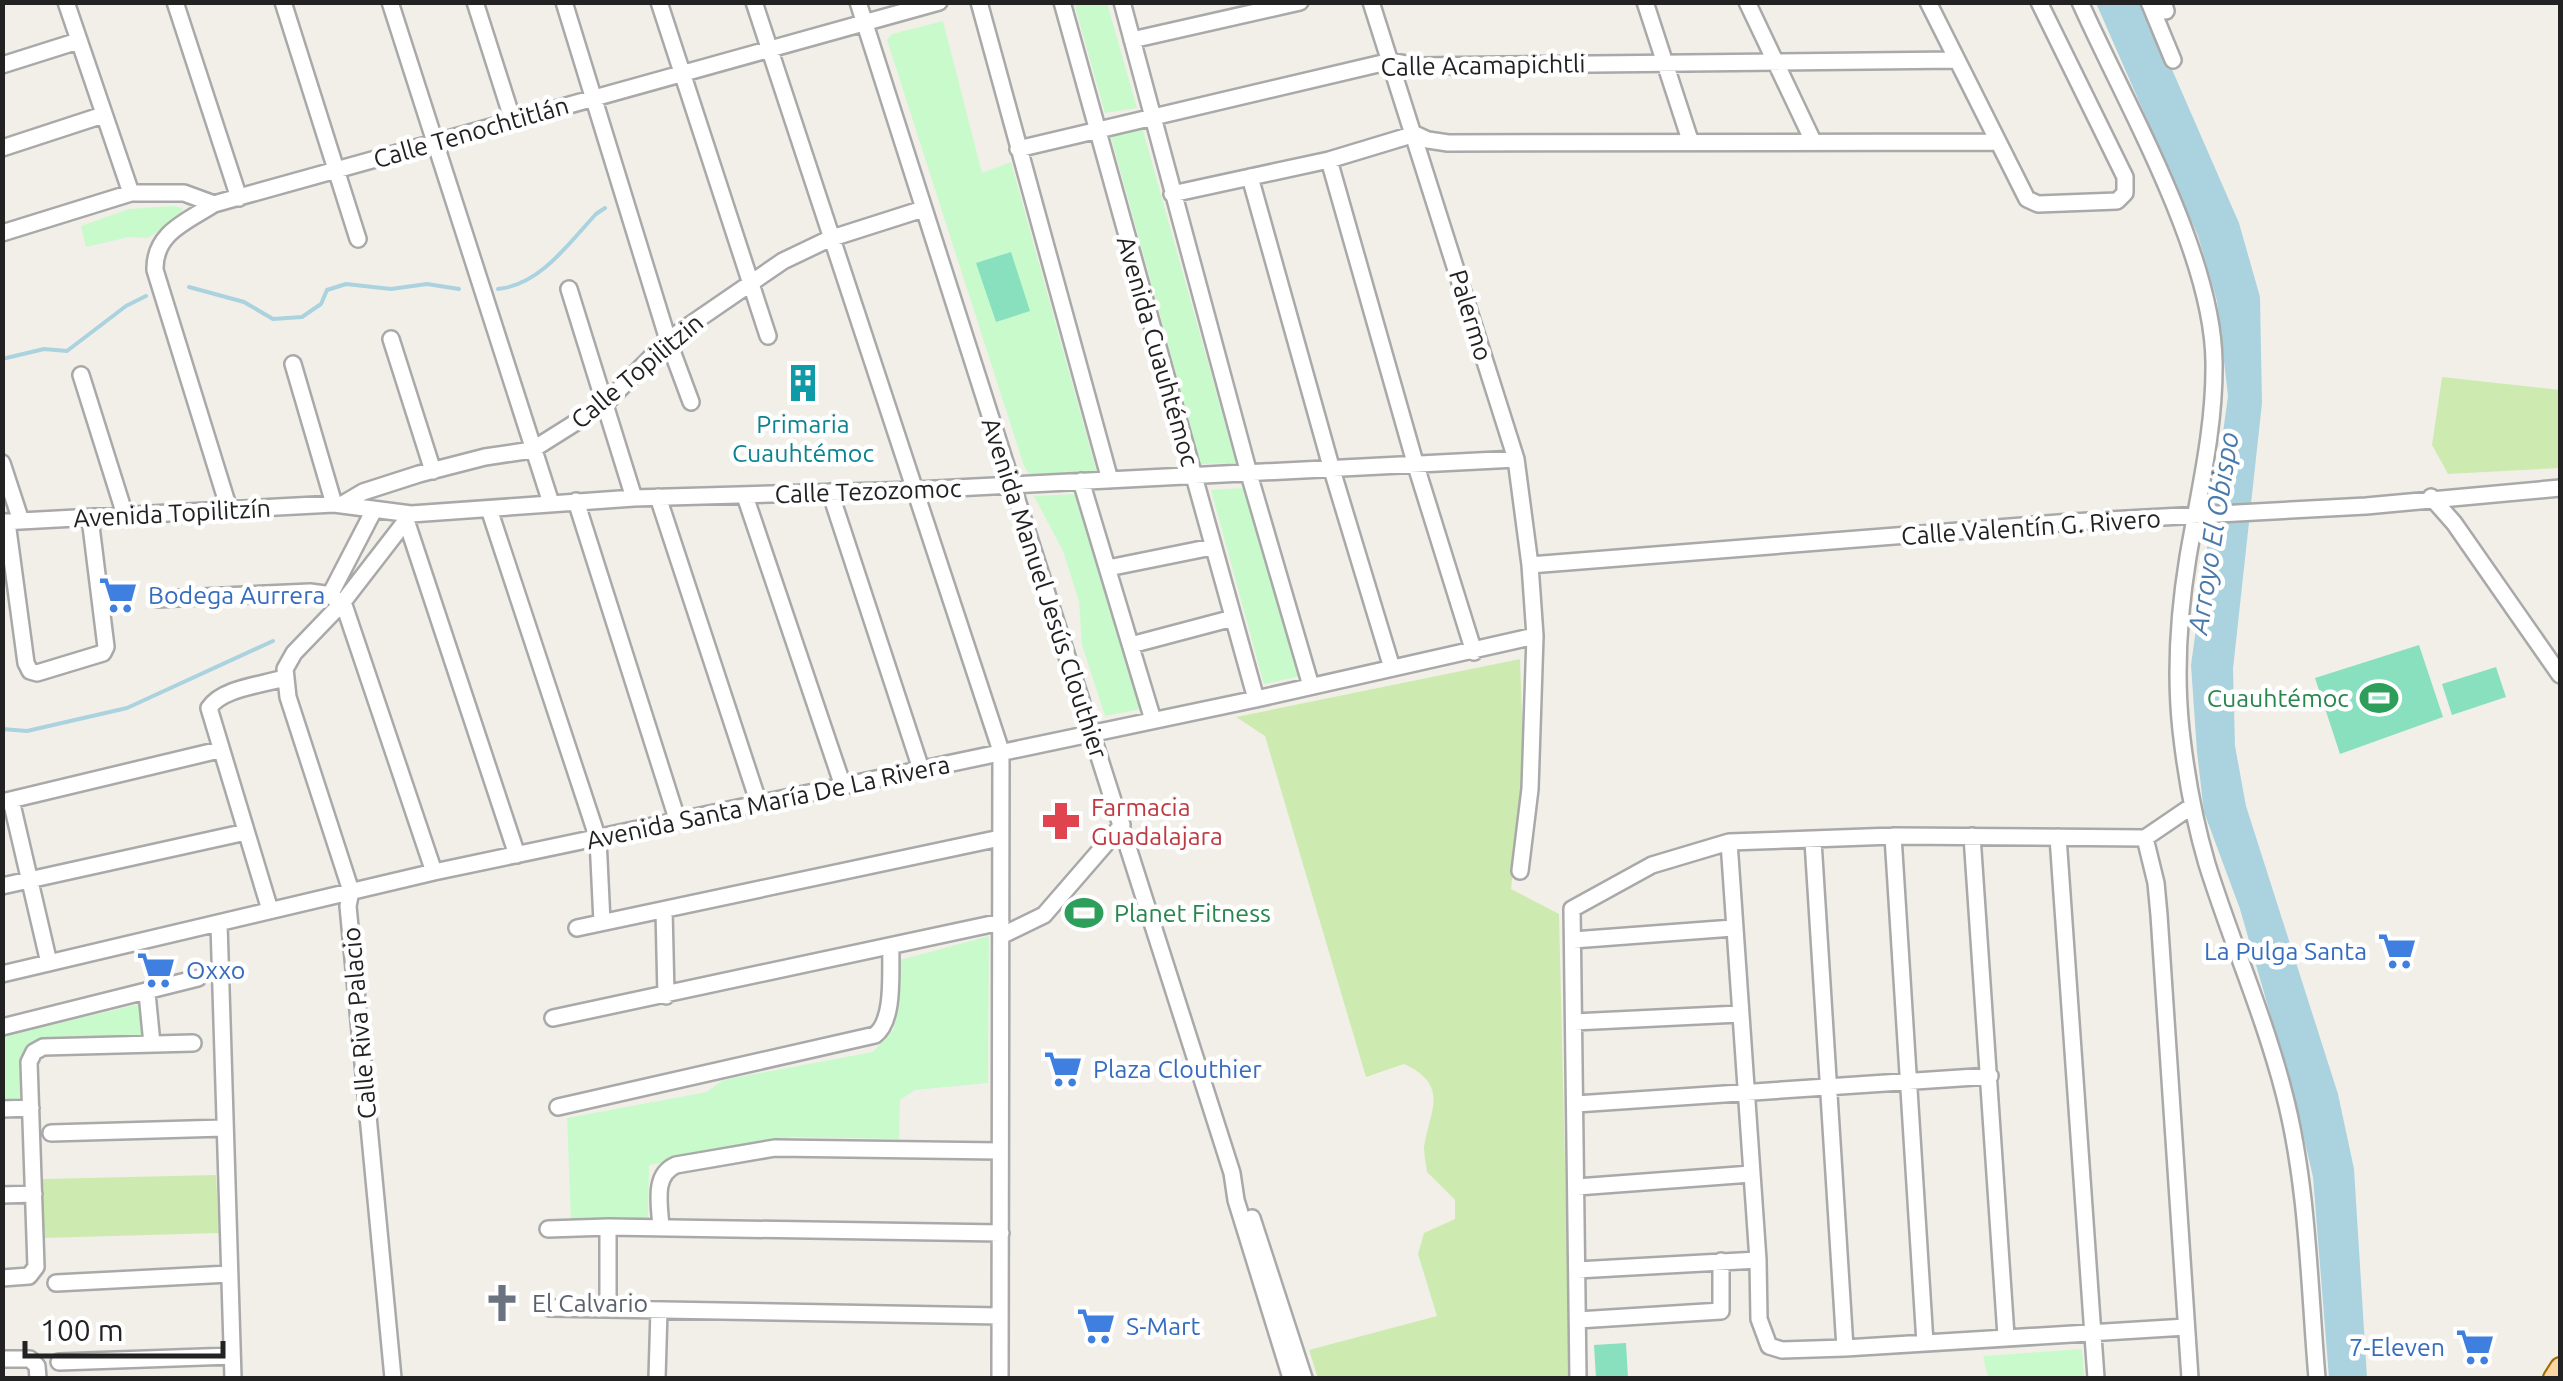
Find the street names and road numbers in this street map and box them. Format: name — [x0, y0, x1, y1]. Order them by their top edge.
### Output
street label: Calle Acamapichtli — [1380, 49, 1586, 81]
street label: Calle Tenochtitlán — [370, 91, 572, 173]
street label: Avenida Cuauhtémoc — [1112, 233, 1204, 469]
street label: Palermo — [1444, 266, 1498, 364]
street label: Calle Topilitzin — [566, 308, 708, 434]
street label: Avenida Manuel Jesús Clouthier — [977, 414, 1114, 762]
street label: Calle Tezozomoc — [774, 474, 962, 508]
street label: Avenida Topilitzín — [73, 494, 271, 532]
street label: Calle Valentín G. Rivero — [1900, 504, 2162, 550]
street label: Avenida Santa María De La Rivera — [584, 750, 952, 854]
street label: Calle Riva Palacio — [337, 926, 381, 1120]

